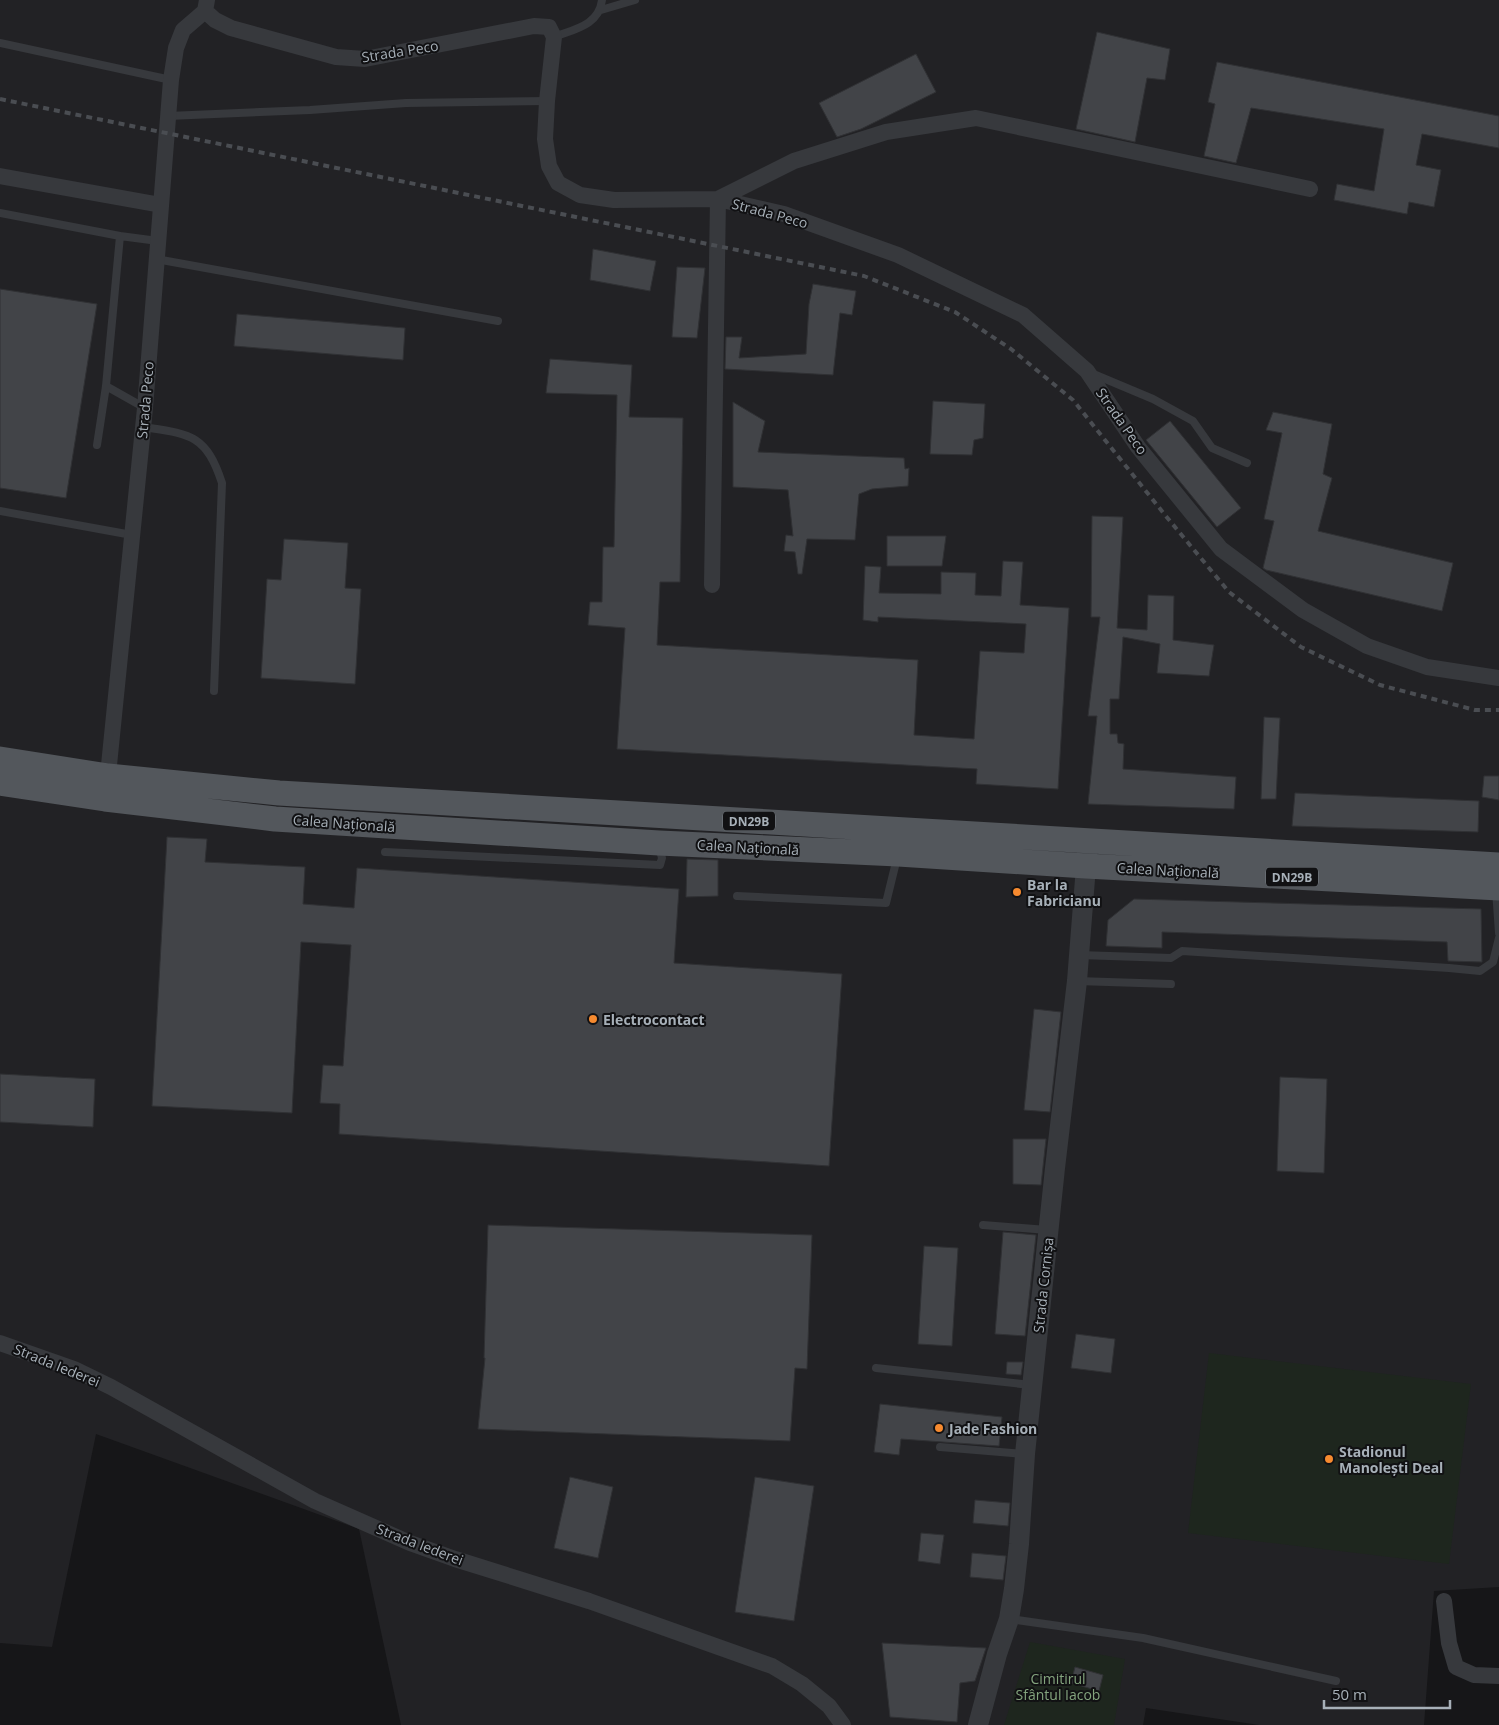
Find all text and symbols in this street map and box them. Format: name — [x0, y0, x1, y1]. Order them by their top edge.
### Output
street label: Strada Peco — [360, 36, 440, 66]
street label: Strada Peco — [730, 194, 810, 232]
street label: Strada Peco — [132, 361, 158, 439]
street label: Strada Peco — [1092, 384, 1152, 458]
street label: Calea Națională — [292, 810, 396, 836]
road number: DN29B — [723, 811, 775, 830]
street label: Calea Națională — [696, 835, 800, 859]
street label: Calea Națională — [1116, 858, 1220, 882]
road number: DN29B — [1266, 868, 1318, 886]
place label: Bar la Fabricianu — [1027, 875, 1101, 910]
marker: Bar la Fabricianu — [1011, 886, 1023, 898]
place label: Electrocontact — [603, 1010, 705, 1029]
marker: Electrocontact — [587, 1013, 599, 1025]
street label: Strada Cornișa — [1029, 1236, 1057, 1334]
street label: Strada Iederei — [11, 1339, 103, 1391]
place label: Jade Fashion — [947, 1419, 1037, 1438]
marker: Jade Fashion — [933, 1422, 945, 1434]
place label: Stadionul Manolești Deal — [1339, 1442, 1443, 1477]
marker: Stadionul Manolești Deal — [1323, 1453, 1335, 1465]
street label: Strada Iederei — [374, 1519, 466, 1569]
park label: Cimitirul Sfântul Iacob — [1016, 1669, 1100, 1704]
scale bar — [1324, 1678, 1450, 1710]
text: 50 m — [1332, 1684, 1367, 1704]

